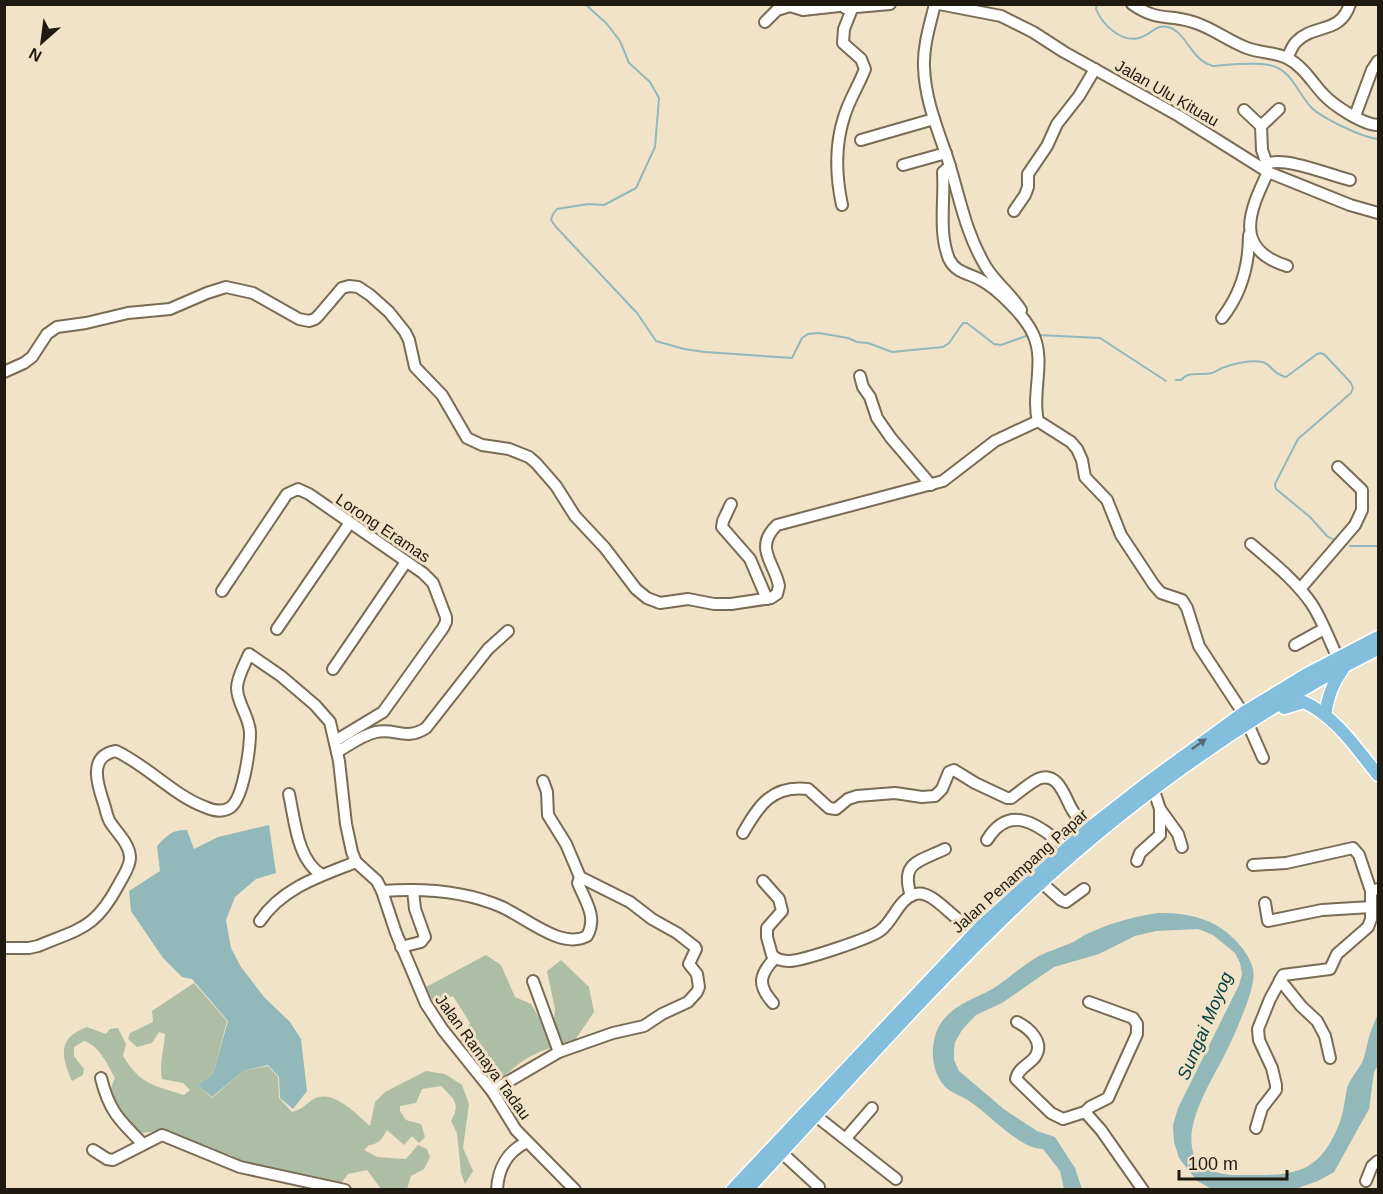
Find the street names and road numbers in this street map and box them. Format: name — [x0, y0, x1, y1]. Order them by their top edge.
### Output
street label: Jalan Ulu Kituau — [1112, 57, 1222, 129]
street label: Lorong Eramas — [333, 490, 433, 566]
street label: Jalan Penampang Papar — [949, 805, 1092, 936]
street label: Jalan Ramaya Tadau — [432, 991, 534, 1123]

